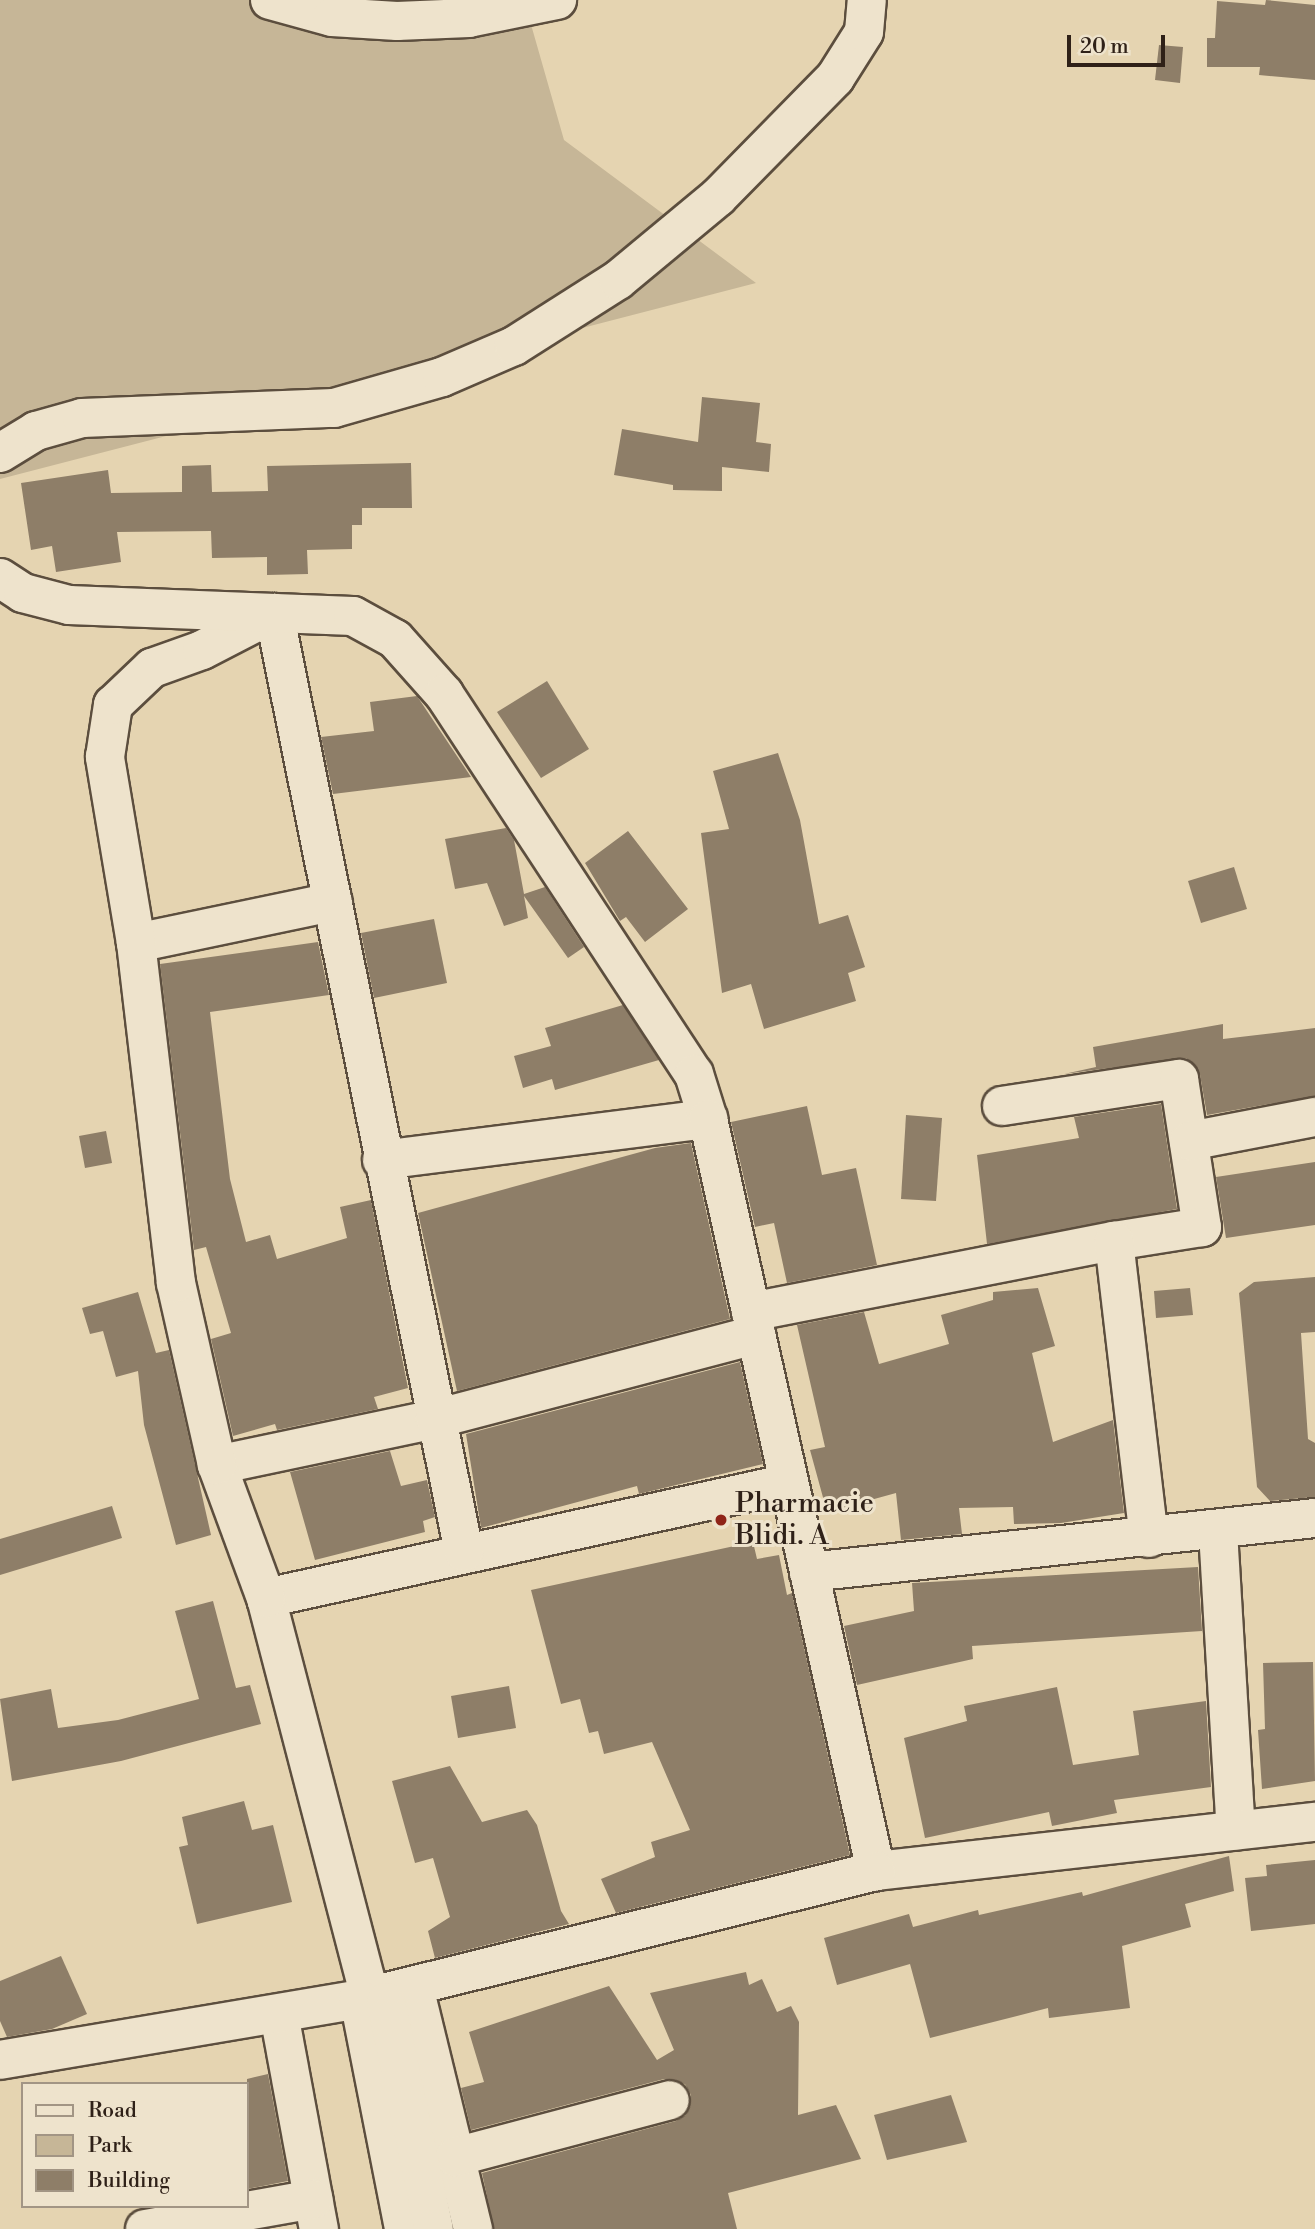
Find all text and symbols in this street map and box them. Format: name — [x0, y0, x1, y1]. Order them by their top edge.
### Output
scale bar — [1070, 21, 1168, 65]
text: 20 m — [1080, 34, 1129, 60]
place label: Pharmacie Blidi. A — [735, 1487, 874, 1553]
marker: Pharmacie Blidi. A — [713, 1512, 729, 1528]
legend — [21, 2082, 248, 2208]
text: Road — [88, 2098, 137, 2124]
text: Park — [88, 2133, 132, 2159]
text: Building — [88, 2168, 170, 2194]

